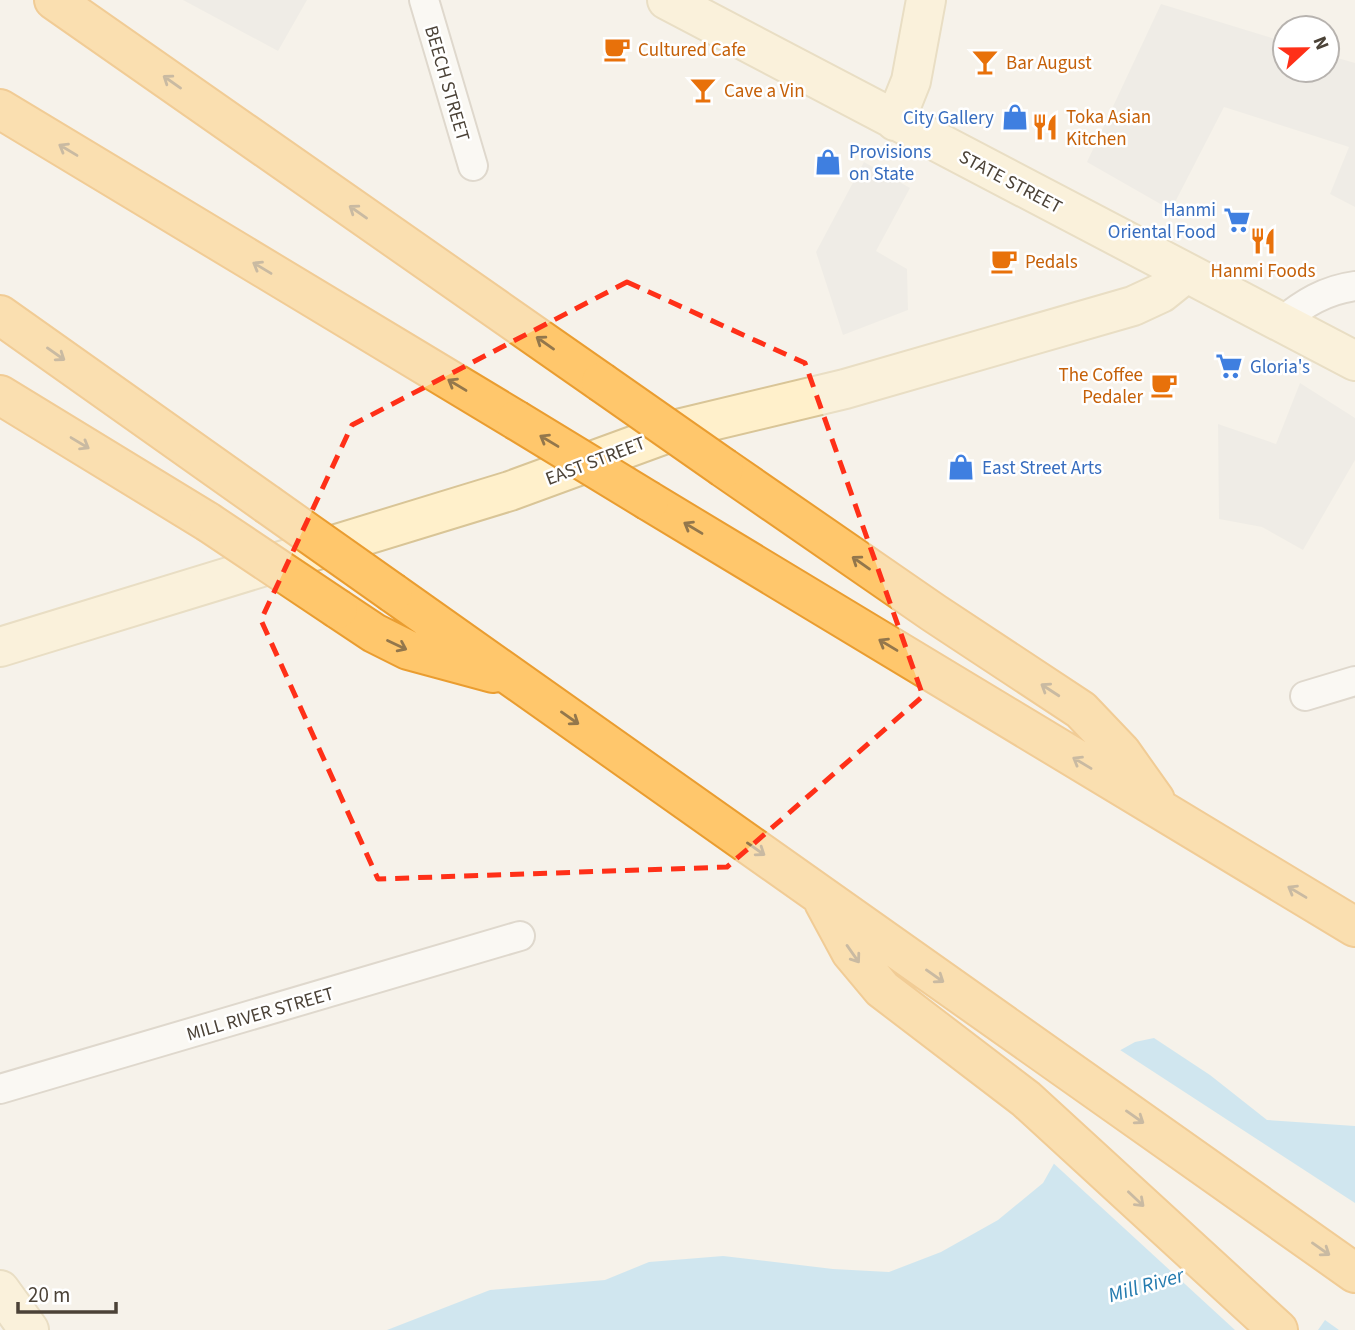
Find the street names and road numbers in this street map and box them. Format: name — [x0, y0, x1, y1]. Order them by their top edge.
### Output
street label: BEECH STREET — [417, 22, 476, 144]
street label: STATE STREET — [954, 144, 1067, 221]
street label: EAST STREET — [542, 430, 649, 493]
street label: MILL RIVER STREET — [184, 980, 337, 1048]

